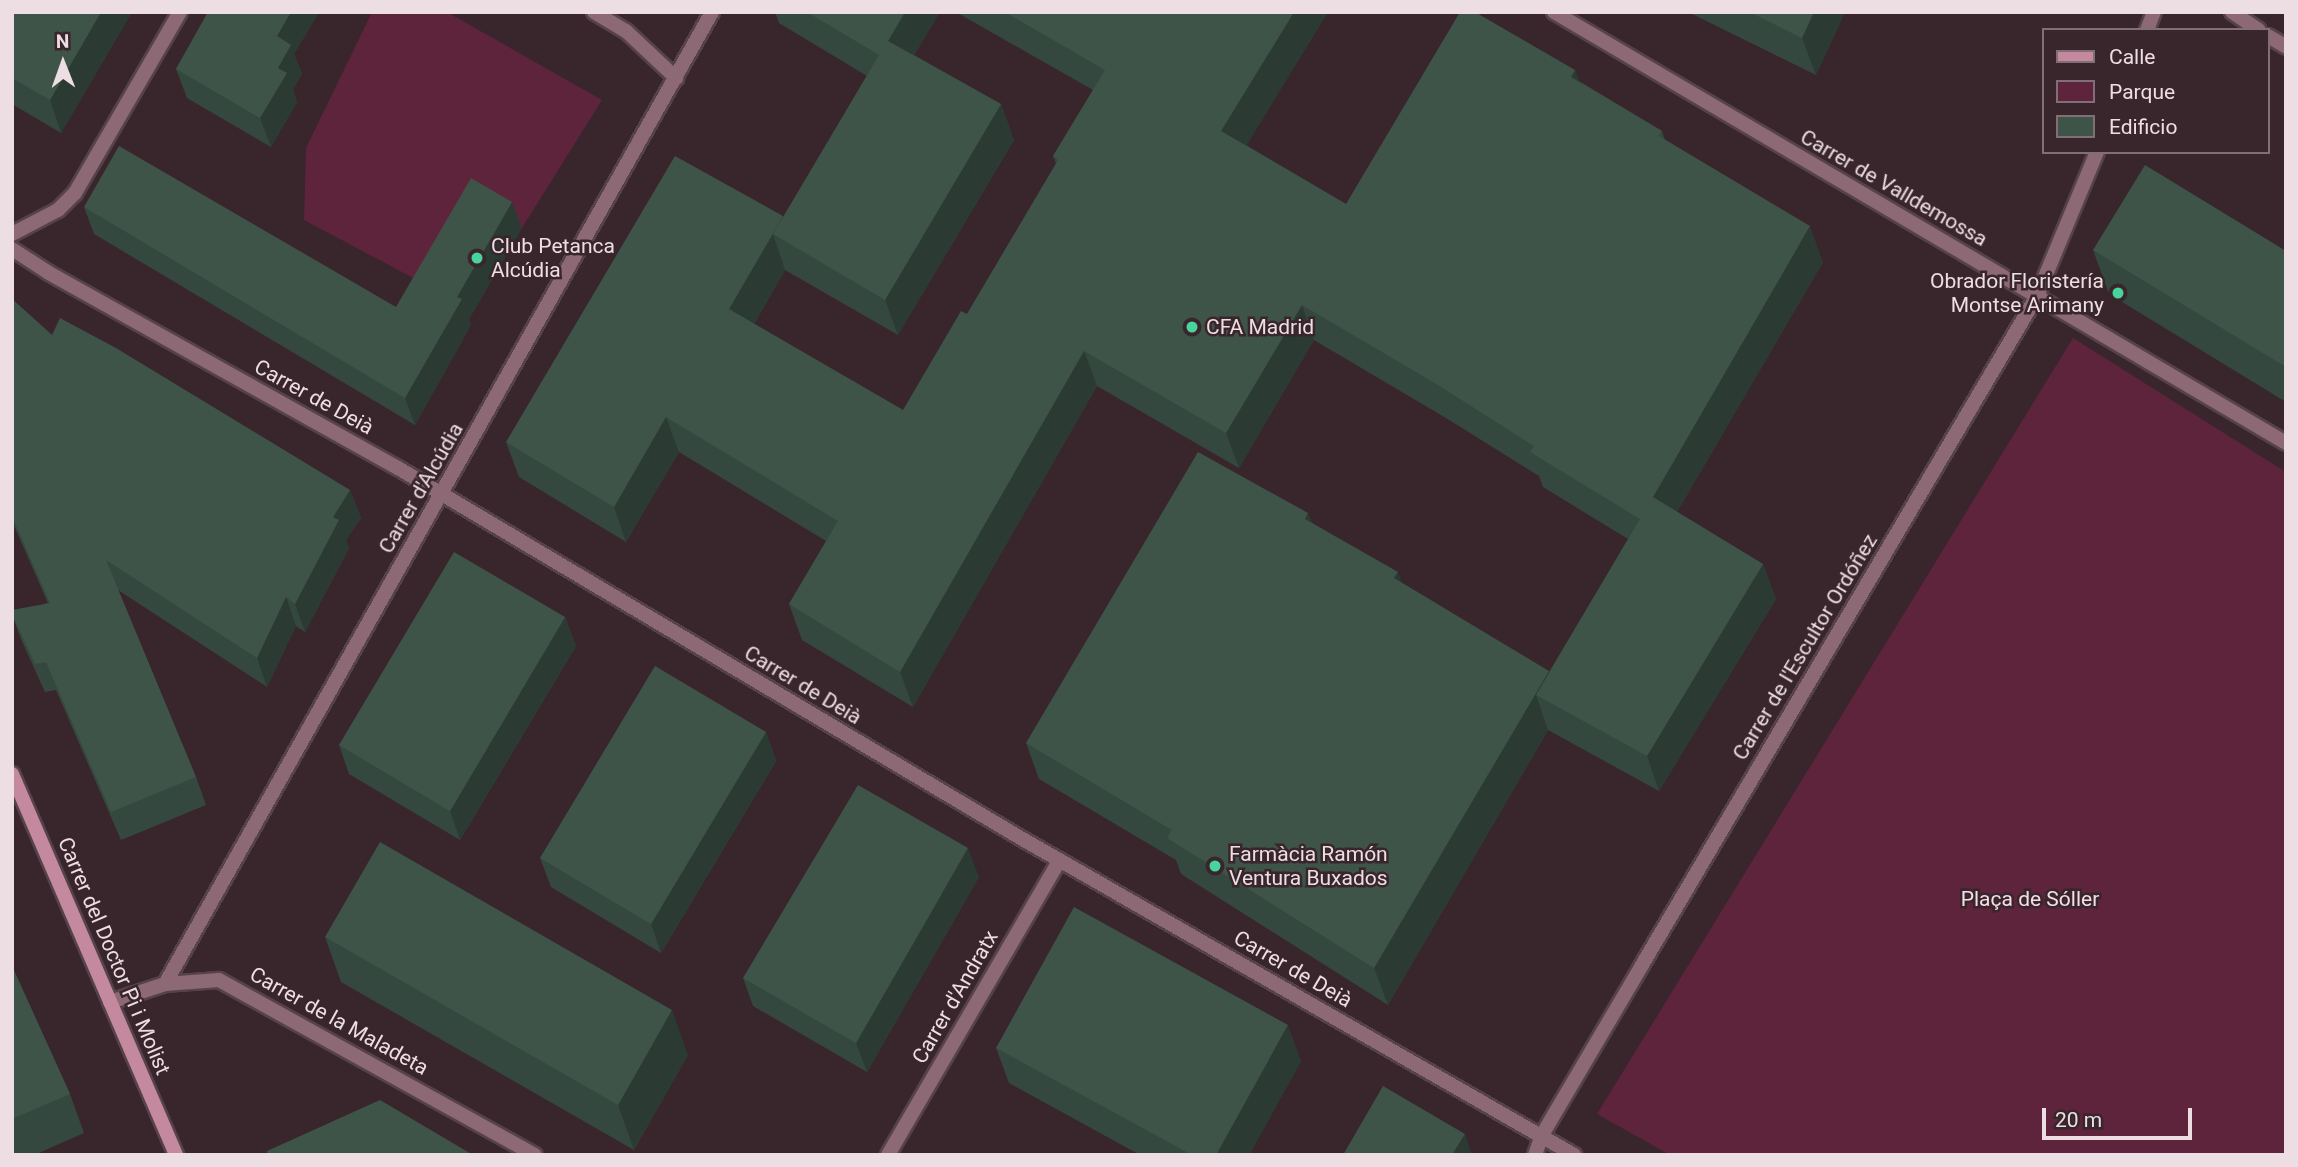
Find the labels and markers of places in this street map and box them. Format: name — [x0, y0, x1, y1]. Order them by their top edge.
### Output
place label: Club Petanca Alcúdia — [491, 233, 615, 283]
marker: Club Petanca Alcúdia — [469, 250, 485, 266]
place label: Obrador Floristería Montse Arimany — [1930, 268, 2104, 318]
marker: Obrador Floristería Montse Arimany — [2110, 285, 2126, 301]
place label: CFA Madrid — [1206, 314, 1314, 340]
marker: CFA Madrid — [1184, 319, 1200, 335]
place label: Farmàcia Ramón Ventura Buxados — [1229, 841, 1388, 891]
marker: Farmàcia Ramón Ventura Buxados — [1207, 858, 1223, 874]

